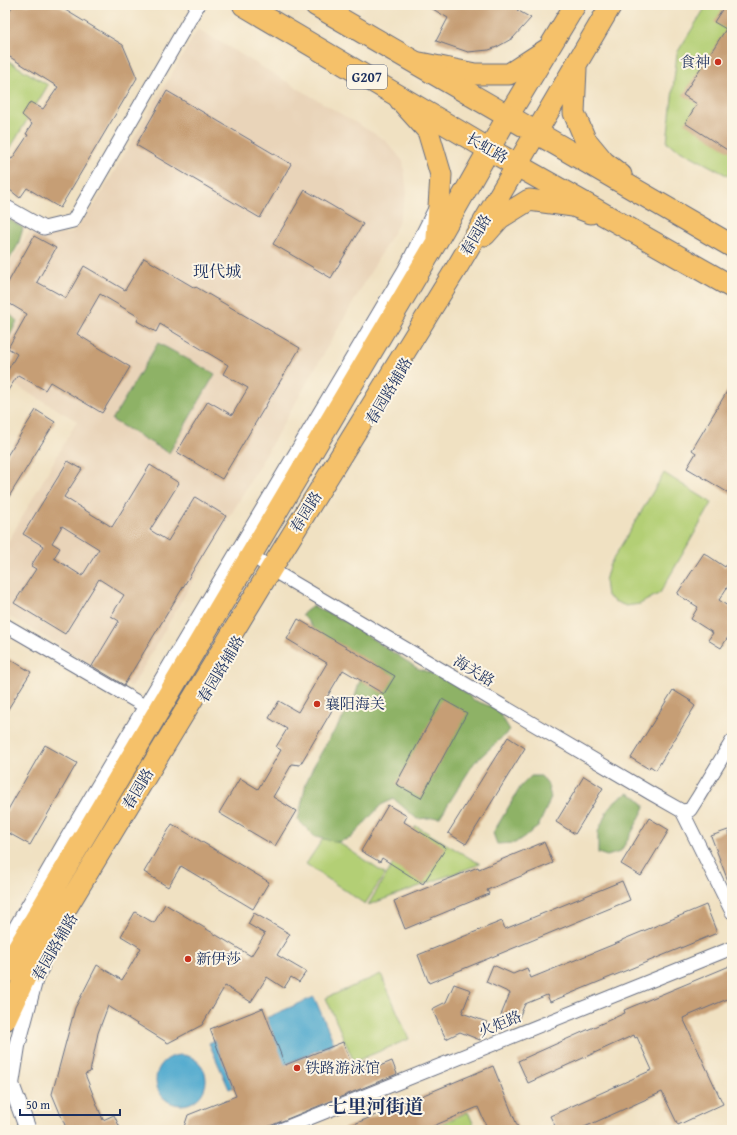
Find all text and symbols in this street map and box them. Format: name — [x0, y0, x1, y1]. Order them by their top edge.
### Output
place label: 食神 — [680, 51, 710, 72]
marker: 食神 — [713, 57, 723, 67]
road number: G207 — [347, 65, 387, 89]
street label: 长虹路 — [463, 127, 512, 168]
street label: 春园路 — [455, 210, 496, 259]
district label: 现代城 — [193, 259, 241, 283]
street label: 春园路辅路 — [360, 353, 417, 428]
street label: 春园路 — [285, 487, 326, 536]
street label: 春园路辅路 — [192, 631, 249, 706]
street label: 海关路 — [450, 650, 499, 691]
place label: 襄阳海关 — [325, 693, 385, 714]
marker: 襄阳海关 — [312, 699, 322, 709]
street label: 春园路 — [117, 764, 158, 813]
street label: 春园路辅路 — [27, 909, 82, 984]
place label: 新伊莎 — [196, 948, 241, 969]
marker: 新伊莎 — [183, 954, 193, 964]
street label: 火炬路 — [475, 1005, 525, 1042]
place label: 铁路游泳馆 — [305, 1057, 380, 1078]
marker: 铁路游泳馆 — [292, 1063, 302, 1073]
scale bar — [20, 1091, 120, 1117]
district label: 七里河街道 — [328, 1092, 424, 1120]
text: 50 m — [26, 1096, 50, 1113]

